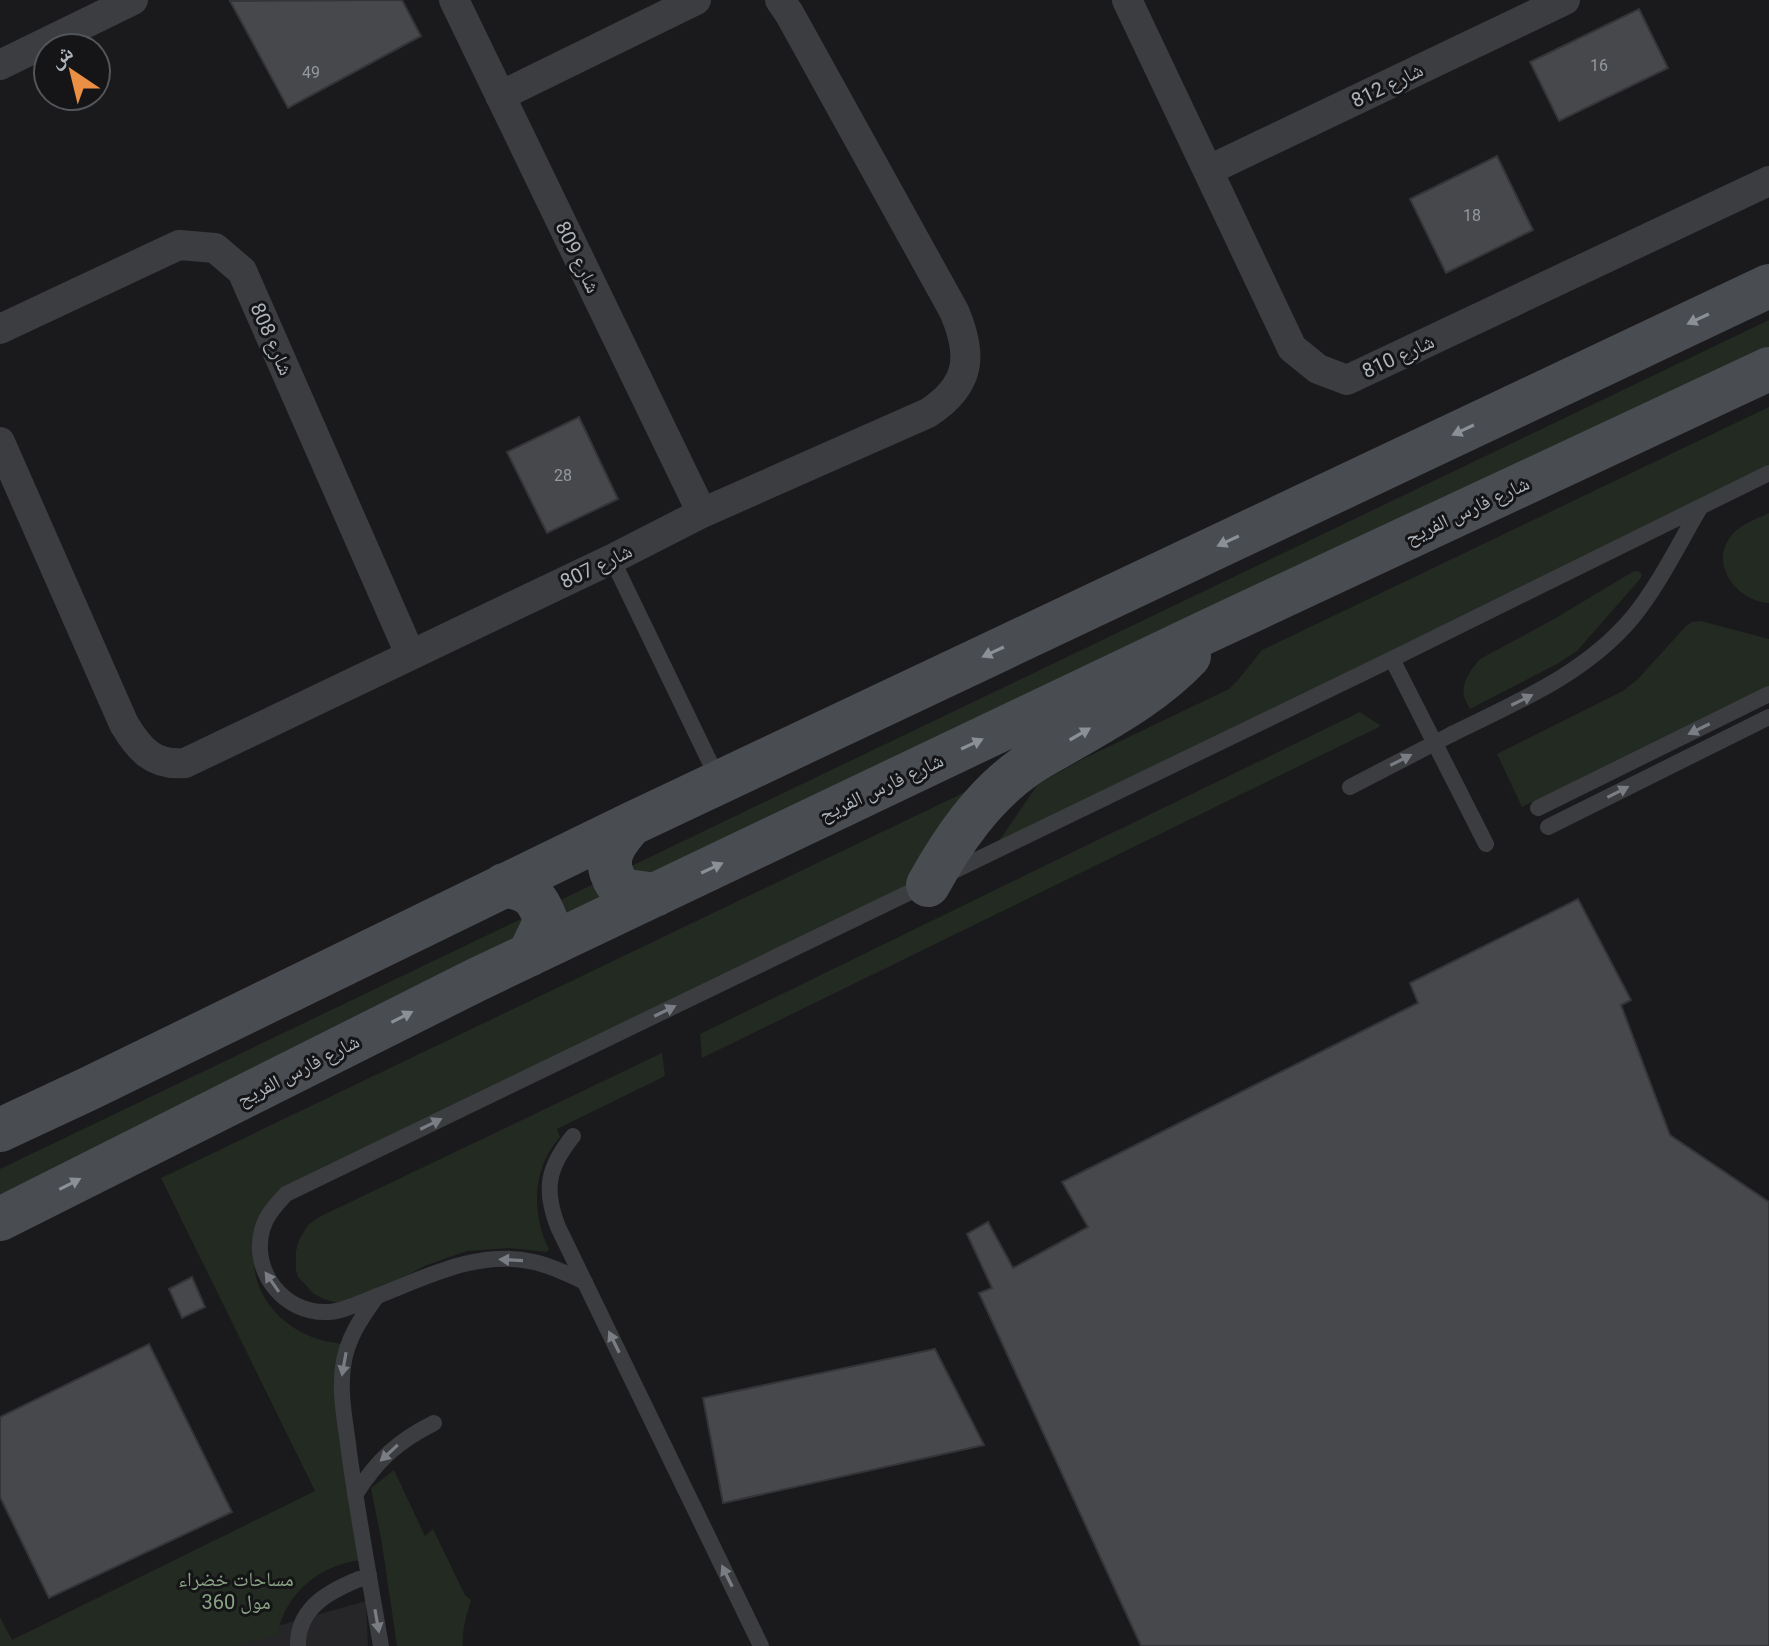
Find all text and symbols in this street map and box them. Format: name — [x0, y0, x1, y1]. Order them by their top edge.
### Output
north arrow — [32, 32, 112, 112]
text: ش — [44, 39, 78, 74]
house number: 16 — [1590, 56, 1608, 75]
street label: شارع 812 — [1347, 57, 1427, 113]
house number: 49 — [302, 63, 320, 82]
house number: 18 — [1463, 206, 1481, 225]
street label: شارع 809 — [550, 217, 606, 297]
street label: شارع 808 — [245, 299, 299, 379]
one-way arrow — [1687, 312, 1710, 326]
street label: شارع 810 — [1358, 329, 1438, 384]
one-way arrow — [1452, 423, 1475, 437]
house number: 28 — [554, 466, 572, 485]
street label: شارع فارس الفريح — [1401, 471, 1533, 550]
one-way arrow — [1217, 534, 1240, 548]
street label: شارع 807 — [556, 538, 636, 594]
one-way arrow — [982, 646, 1005, 659]
one-way arrow — [1511, 693, 1534, 706]
one-way arrow — [1688, 722, 1711, 735]
one-way arrow — [1069, 728, 1091, 742]
one-way arrow — [960, 737, 984, 751]
street label: شارع فارس الفريح — [815, 748, 947, 827]
one-way arrow — [1389, 753, 1412, 767]
one-way arrow — [1606, 786, 1629, 799]
one-way arrow — [700, 861, 724, 875]
one-way arrow — [653, 1004, 676, 1018]
one-way arrow — [391, 1011, 414, 1024]
street label: شارع فارس الفريح — [233, 1029, 364, 1112]
one-way arrow — [419, 1117, 442, 1131]
one-way arrow — [58, 1177, 81, 1191]
one-way arrow — [498, 1253, 523, 1266]
one-way arrow — [265, 1272, 280, 1293]
one-way arrow — [607, 1330, 621, 1353]
one-way arrow — [338, 1352, 350, 1377]
one-way arrow — [380, 1443, 399, 1461]
one-way arrow — [720, 1564, 734, 1587]
park label: مساحات خضراء 360 مول — [178, 1567, 294, 1614]
one-way arrow — [371, 1609, 383, 1634]

